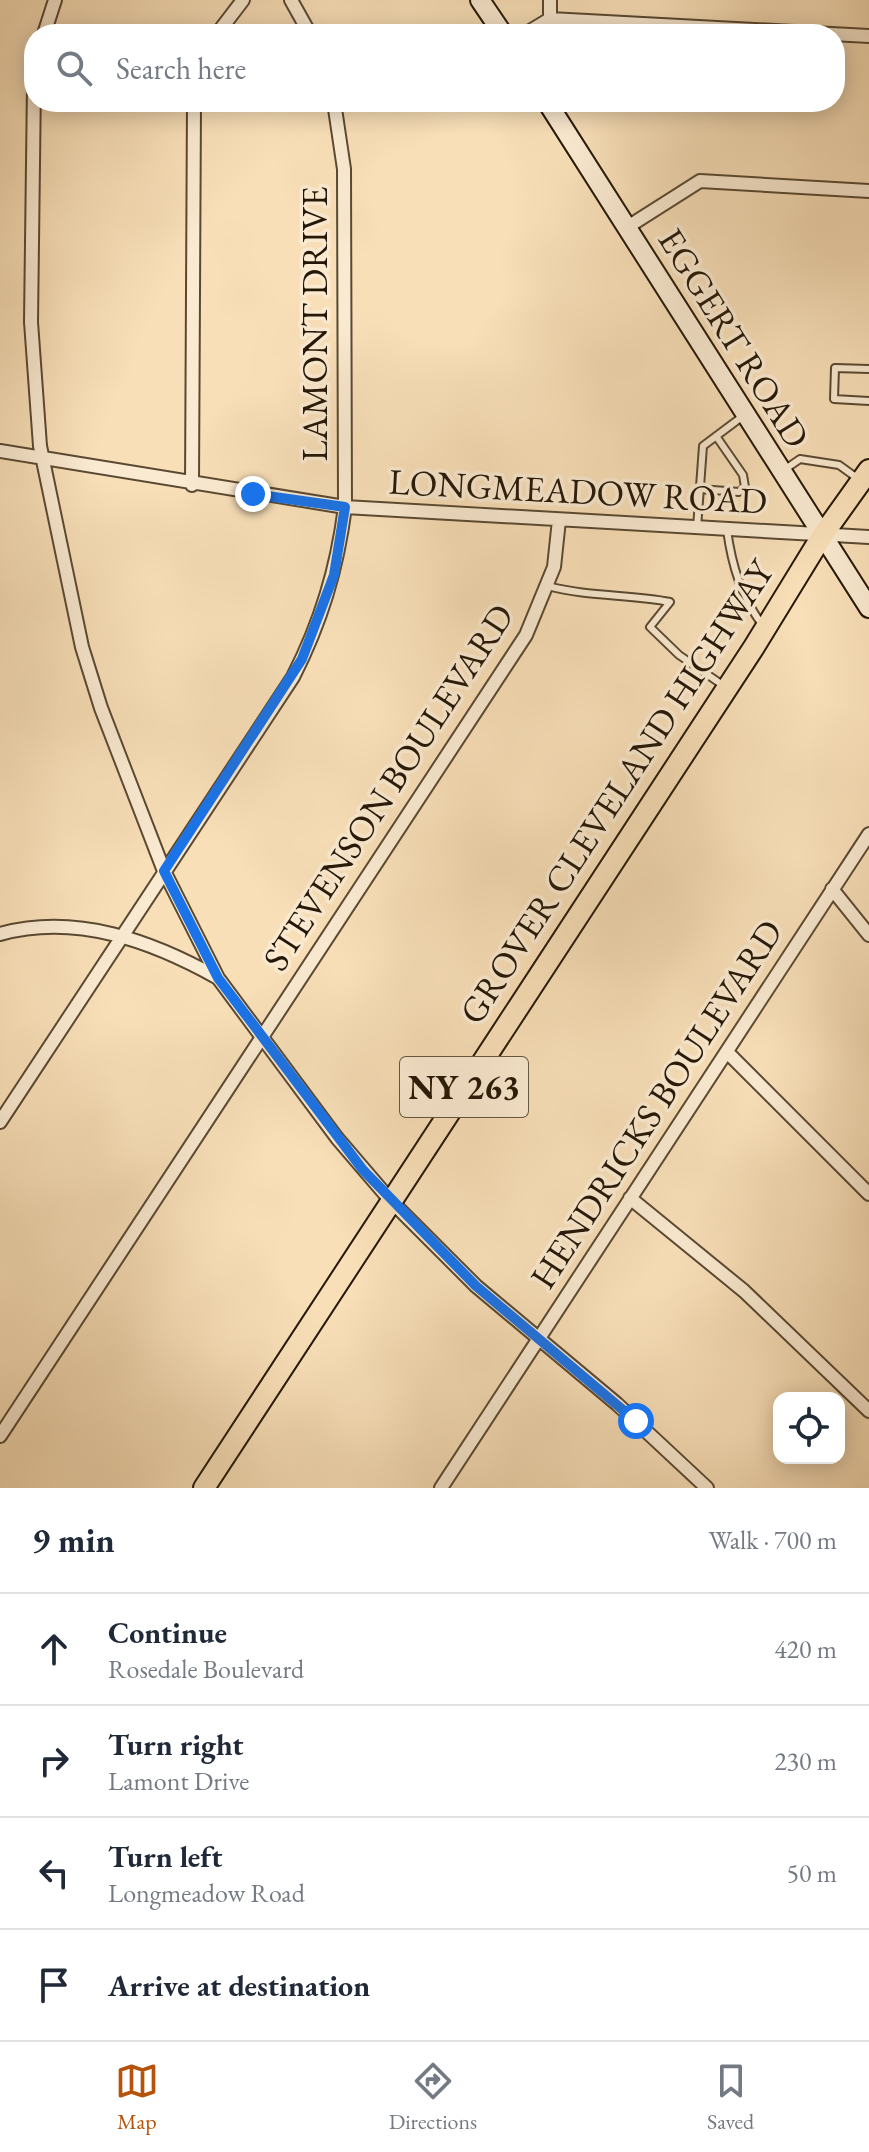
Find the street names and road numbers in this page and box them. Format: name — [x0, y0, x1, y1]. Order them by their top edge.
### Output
street label: LAMONT DRIVE — [291, 186, 338, 462]
street label: EGGERT ROAD — [648, 219, 820, 457]
street label: LONGMEADOW ROAD — [388, 458, 768, 524]
street label: GROVER CLEVELAND HIGHWAY — [448, 549, 785, 1033]
street label: STEVENSON BOULEVARD — [252, 595, 524, 979]
street label: HENDRICKS BOULEVARD — [519, 911, 793, 1297]
road number: NY 263 — [400, 1057, 528, 1117]

